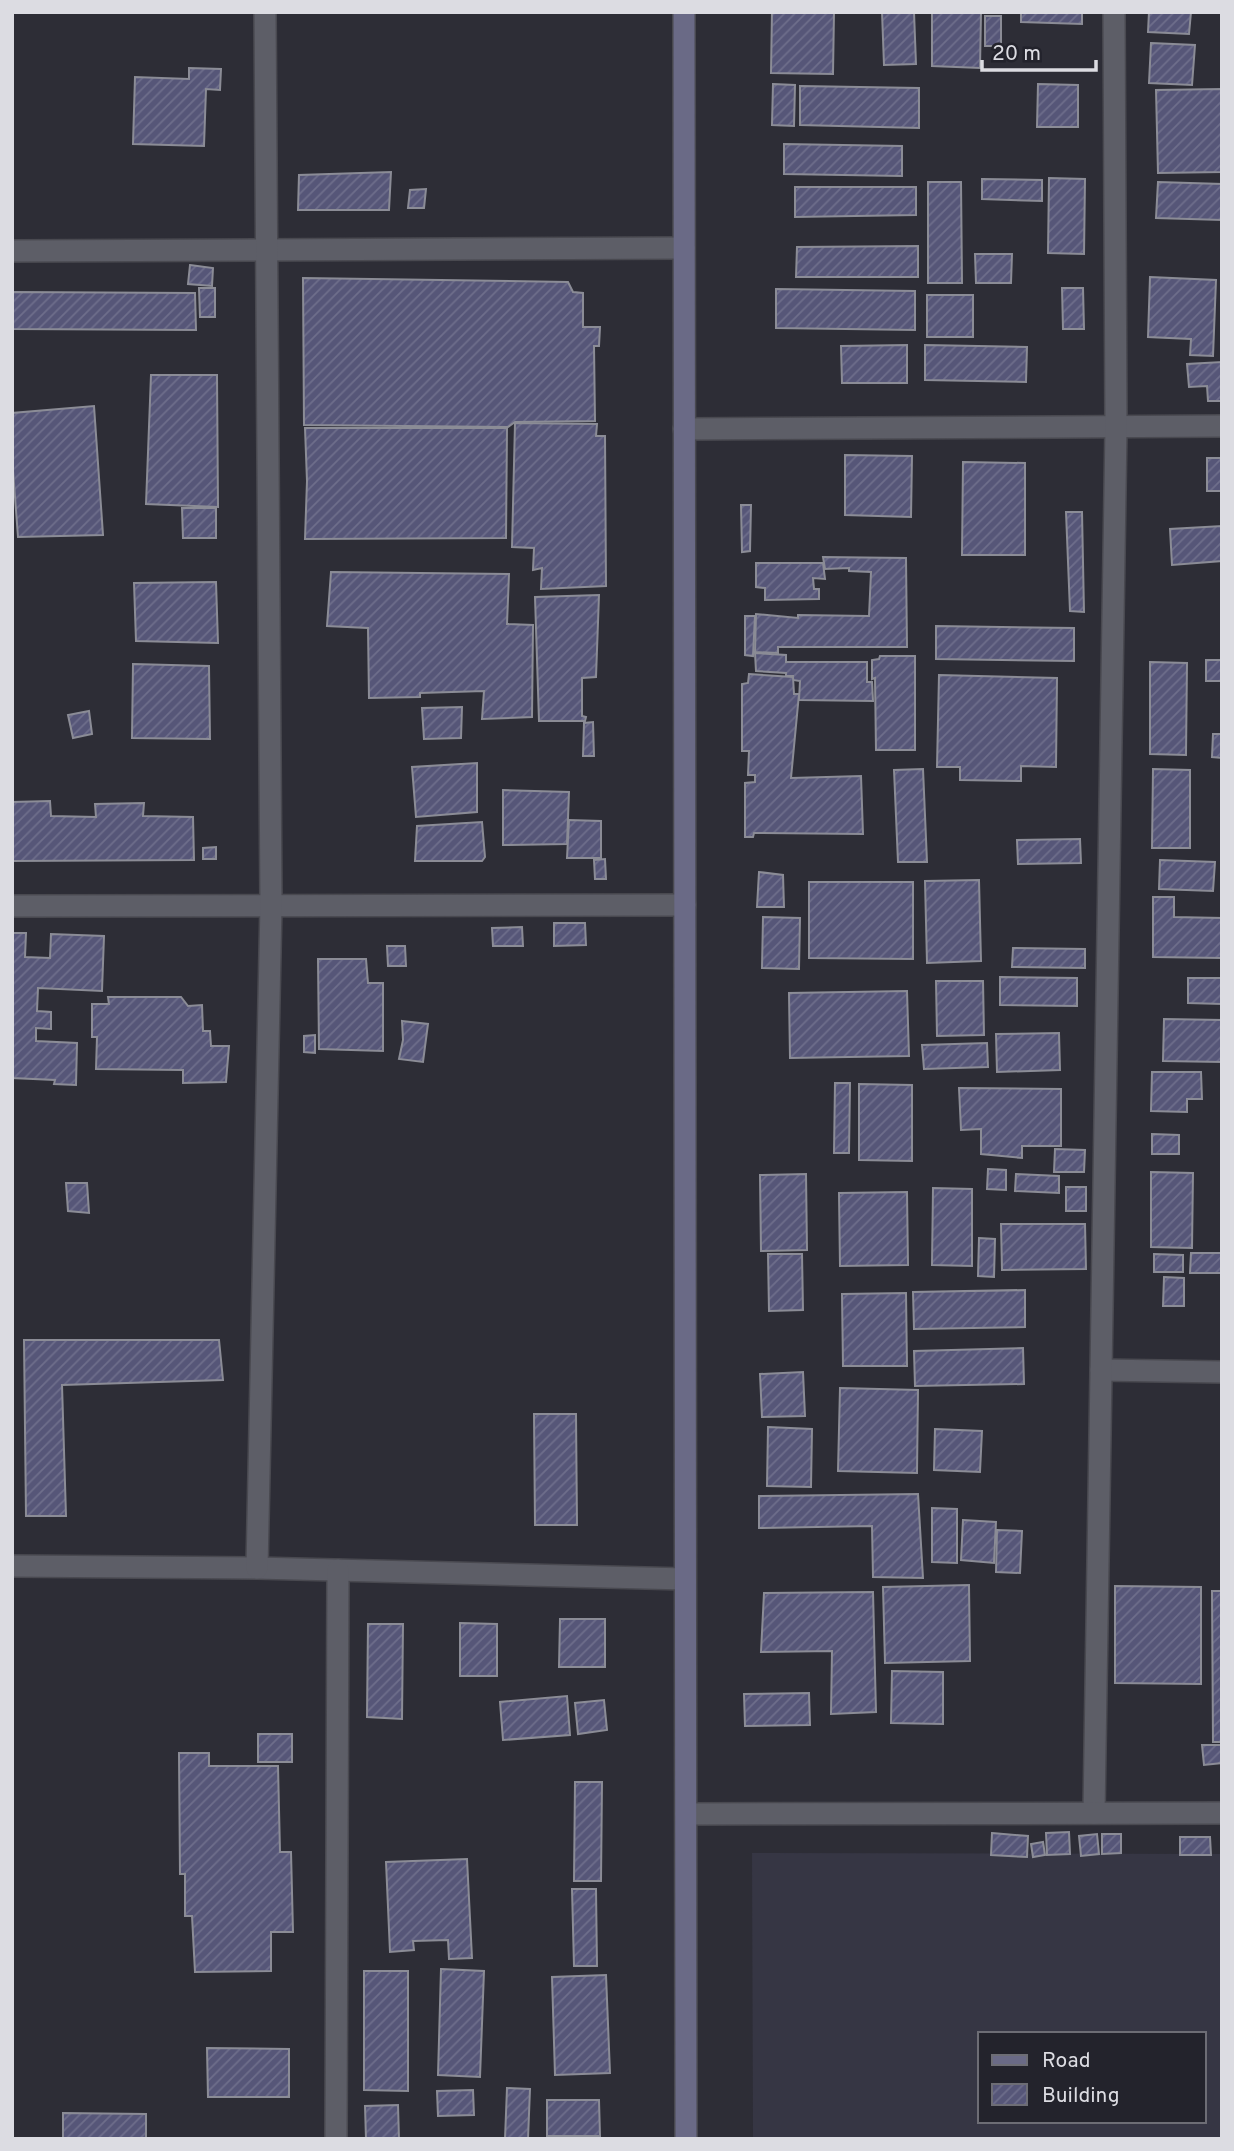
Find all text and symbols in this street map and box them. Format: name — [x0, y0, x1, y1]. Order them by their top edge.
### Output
scale bar — [982, 28, 1096, 72]
text: 20 m — [992, 41, 1041, 68]
legend — [978, 2032, 1206, 2123]
text: Road — [1042, 2048, 1091, 2075]
text: Building — [1042, 2083, 1120, 2110]

